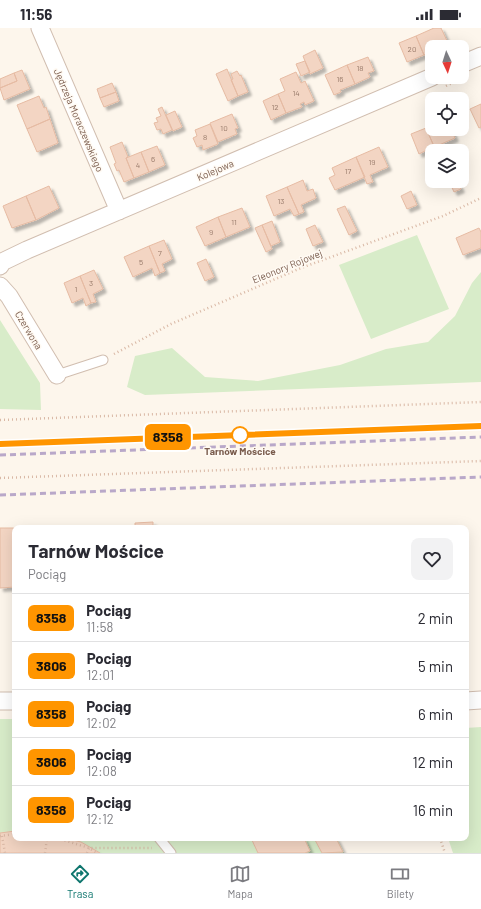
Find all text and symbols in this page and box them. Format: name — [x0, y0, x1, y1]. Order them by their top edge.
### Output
text: 11:56 — [20, 5, 52, 23]
north arrow — [425, 40, 469, 84]
map controls — [425, 40, 469, 188]
house number: 20 — [408, 44, 416, 54]
house number: 18 — [357, 63, 363, 73]
street label: Jędrzeja Moraczewskiego — [52, 66, 106, 174]
house number: 16 — [337, 74, 343, 84]
house number: 14 — [292, 88, 300, 98]
button: locate — [425, 92, 469, 136]
house number: 12 — [271, 102, 279, 112]
house number: 10 — [220, 123, 228, 133]
house number: 8 — [203, 132, 207, 142]
button: layers — [425, 144, 469, 188]
house number: 6 — [151, 154, 155, 164]
street label: Kolejowa — [195, 157, 235, 183]
house number: 19 — [369, 157, 375, 167]
house number: 4 — [136, 160, 140, 170]
house number: 17 — [345, 166, 352, 176]
house number: 13 — [278, 196, 284, 206]
house number: 11 — [231, 217, 237, 227]
house number: 9 — [209, 227, 213, 237]
street label: Eleonory Rojowej — [250, 246, 324, 286]
house number: 7 — [158, 248, 162, 258]
house number: 5 — [139, 257, 143, 267]
house number: 3 — [89, 278, 93, 288]
house number: 1 — [75, 284, 78, 294]
street label: Czerwona — [13, 309, 45, 351]
line badge: 8358 — [140, 424, 196, 450]
marker: Tarnów Mościce — [231, 426, 249, 444]
text: 8358 — [153, 428, 183, 445]
place label: Tarnów Mościce — [204, 445, 276, 457]
button: heart — [411, 538, 453, 580]
text: Tarnów Mościce — [28, 539, 164, 562]
text: Pociąg — [28, 566, 66, 582]
text: Pociąg — [86, 601, 131, 619]
text: 8358 — [36, 609, 66, 626]
text: 2 min — [418, 609, 453, 627]
text: 11:58 — [86, 619, 113, 635]
text: Pociąg — [87, 649, 132, 667]
text: 3806 — [36, 657, 67, 674]
text: 5 min — [418, 657, 453, 675]
text: 12:01 — [87, 667, 114, 683]
text: Pociąg — [86, 697, 131, 715]
text: 8358 — [36, 705, 66, 722]
text: 6 min — [418, 705, 453, 723]
text: 12:02 — [86, 715, 117, 731]
text: Pociąg — [87, 745, 132, 763]
text: 3806 — [36, 753, 67, 770]
text: 12 min — [412, 753, 453, 771]
text: 12:08 — [87, 763, 117, 779]
text: Pociąg — [86, 793, 131, 811]
text: 8358 — [36, 801, 66, 818]
text: 16 min — [413, 801, 453, 819]
text: 12:12 — [86, 811, 114, 827]
tab: Trasa — [67, 863, 93, 900]
tab: Mapa — [227, 863, 253, 900]
tab: Bilety — [387, 863, 414, 900]

